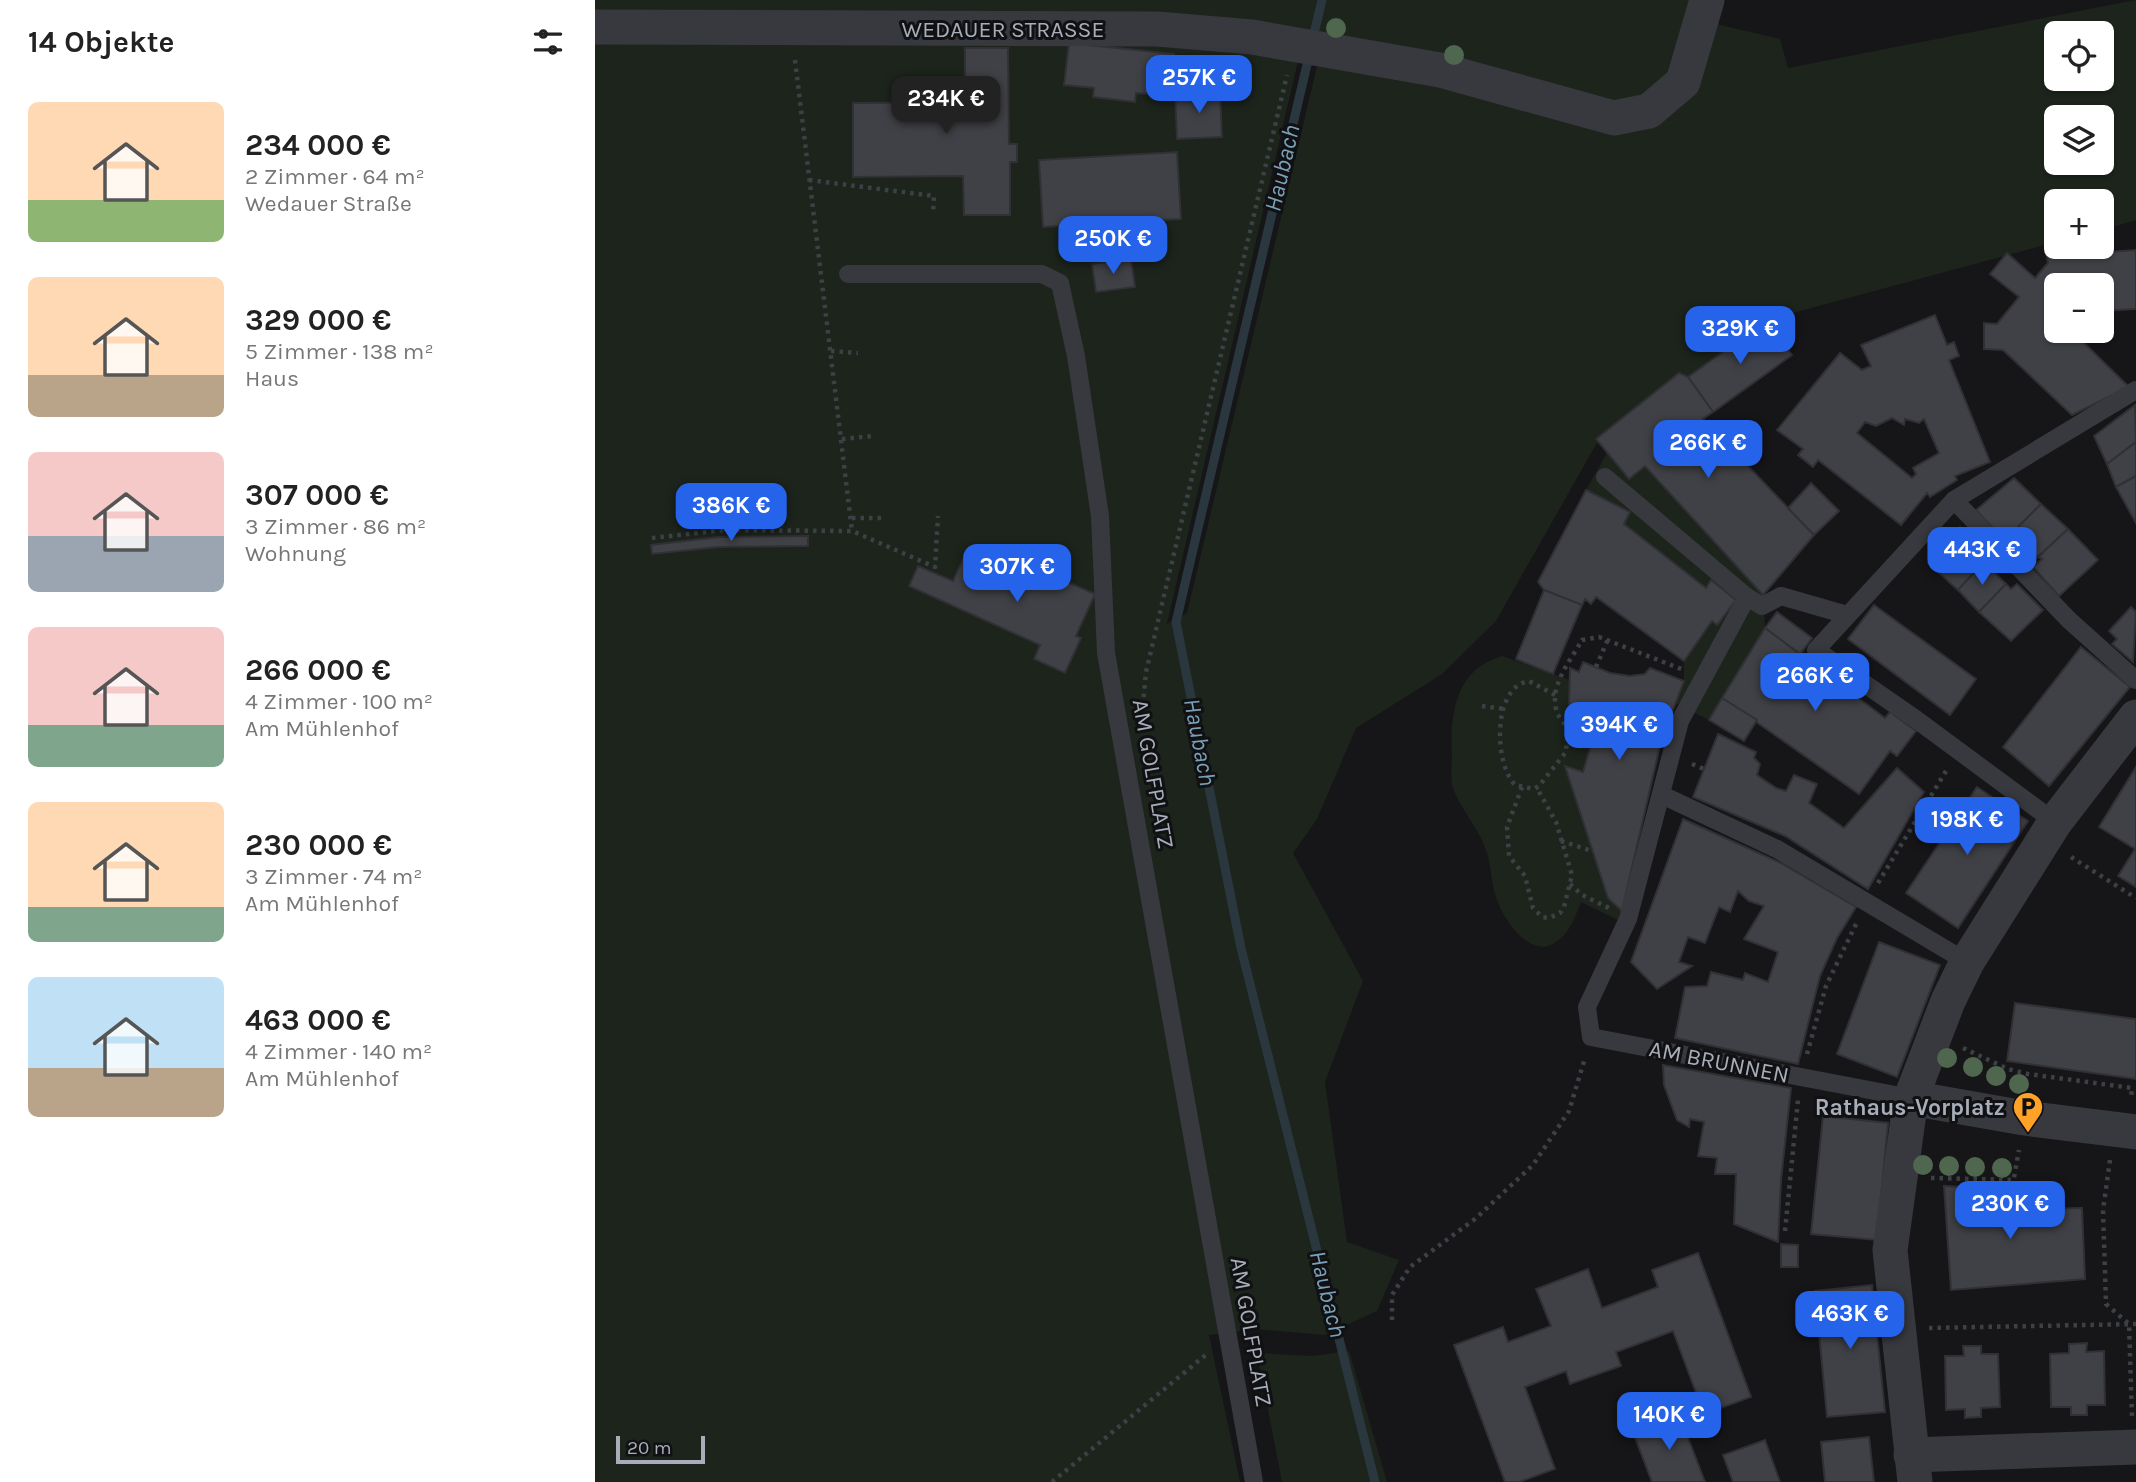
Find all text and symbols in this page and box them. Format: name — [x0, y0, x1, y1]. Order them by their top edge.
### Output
street label: WEDAUER STRASSE — [902, 16, 1104, 43]
map controls — [2044, 21, 2114, 343]
button: locate — [2044, 21, 2114, 91]
icon: filters — [529, 23, 567, 61]
text: 14 Objekte — [28, 24, 174, 60]
pin: 257K € — [1142, 55, 1256, 115]
text: 257K € — [1162, 64, 1236, 91]
pin: 234K € — [889, 76, 1003, 136]
text: 234K € — [907, 85, 985, 112]
button: layers — [2044, 105, 2114, 175]
water label: Haubach — [1258, 122, 1306, 214]
text: 234 000 € — [245, 127, 391, 163]
icon: home — [84, 130, 168, 214]
text: 2 Zimmer · 64 m² — [245, 163, 425, 190]
button: + — [2044, 189, 2114, 259]
text: Wedauer Straße — [245, 190, 412, 217]
pin: 250K € — [1056, 216, 1170, 276]
text: 250K € — [1074, 225, 1152, 252]
button: − — [2044, 273, 2114, 343]
text: 329 000 € — [245, 302, 391, 338]
icon: home — [84, 305, 168, 389]
pin: 329K € — [1683, 306, 1797, 366]
text: 329K € — [1701, 315, 1779, 342]
text: 5 Zimmer · 138 m² — [245, 338, 434, 365]
text: Haus — [245, 365, 299, 392]
pin: 266K € — [1651, 420, 1765, 480]
text: 266K € — [1669, 429, 1747, 456]
text: 307 000 € — [245, 477, 389, 513]
icon: home — [84, 480, 168, 564]
pin: 386K € — [674, 484, 788, 543]
text: 386K € — [692, 492, 770, 519]
text: 3 Zimmer · 86 m² — [245, 513, 426, 540]
pin: 443K € — [1925, 528, 2039, 587]
text: 443K € — [1943, 536, 2021, 563]
text: Wohnung — [245, 540, 346, 567]
pin: 307K € — [960, 544, 1074, 604]
text: 307K € — [979, 553, 1055, 580]
text: 266 000 € — [245, 652, 391, 688]
pin: 266K € — [1758, 654, 1872, 713]
icon: home — [84, 655, 168, 739]
text: 266K € — [1776, 662, 1854, 689]
text: 4 Zimmer · 100 m² — [245, 688, 433, 715]
water label: Haubach — [1178, 696, 1222, 788]
street label: AM GOLFPLATZ — [1127, 697, 1179, 851]
pin: 394K € — [1562, 702, 1676, 762]
text: 394K € — [1580, 711, 1658, 738]
text: Am Mühlenhof — [245, 715, 399, 742]
pin: 198K € — [1910, 798, 2024, 857]
text: 198K € — [1931, 806, 2003, 833]
text: 230 000 € — [245, 827, 392, 863]
icon: home — [84, 830, 168, 914]
text: 3 Zimmer · 74 m² — [245, 863, 423, 890]
text: Am Mühlenhof — [245, 890, 399, 917]
text: 463 000 € — [245, 1002, 391, 1038]
icon: home — [84, 1005, 168, 1089]
street label: AM BRUNNEN — [1647, 1035, 1791, 1089]
text: 4 Zimmer · 140 m² — [245, 1038, 432, 1065]
text: Am Mühlenhof — [245, 1065, 399, 1092]
parking icon: Rathaus-Vorplatz — [2011, 1090, 2045, 1134]
place label: Rathaus-Vorplatz — [1815, 1094, 2005, 1121]
pin: 230K € — [1953, 1182, 2067, 1241]
text: 230K € — [1971, 1190, 2049, 1217]
water label: Haubach — [1304, 1248, 1352, 1340]
street label: AM GOLFPLATZ — [1225, 1255, 1277, 1409]
pin: 463K € — [1793, 1292, 1907, 1351]
text: 463K € — [1811, 1300, 1889, 1327]
pin: 140K € — [1612, 1392, 1726, 1452]
text: 140K € — [1633, 1401, 1705, 1428]
scale bar — [616, 1433, 705, 1465]
text: 20 m — [627, 1437, 672, 1459]

